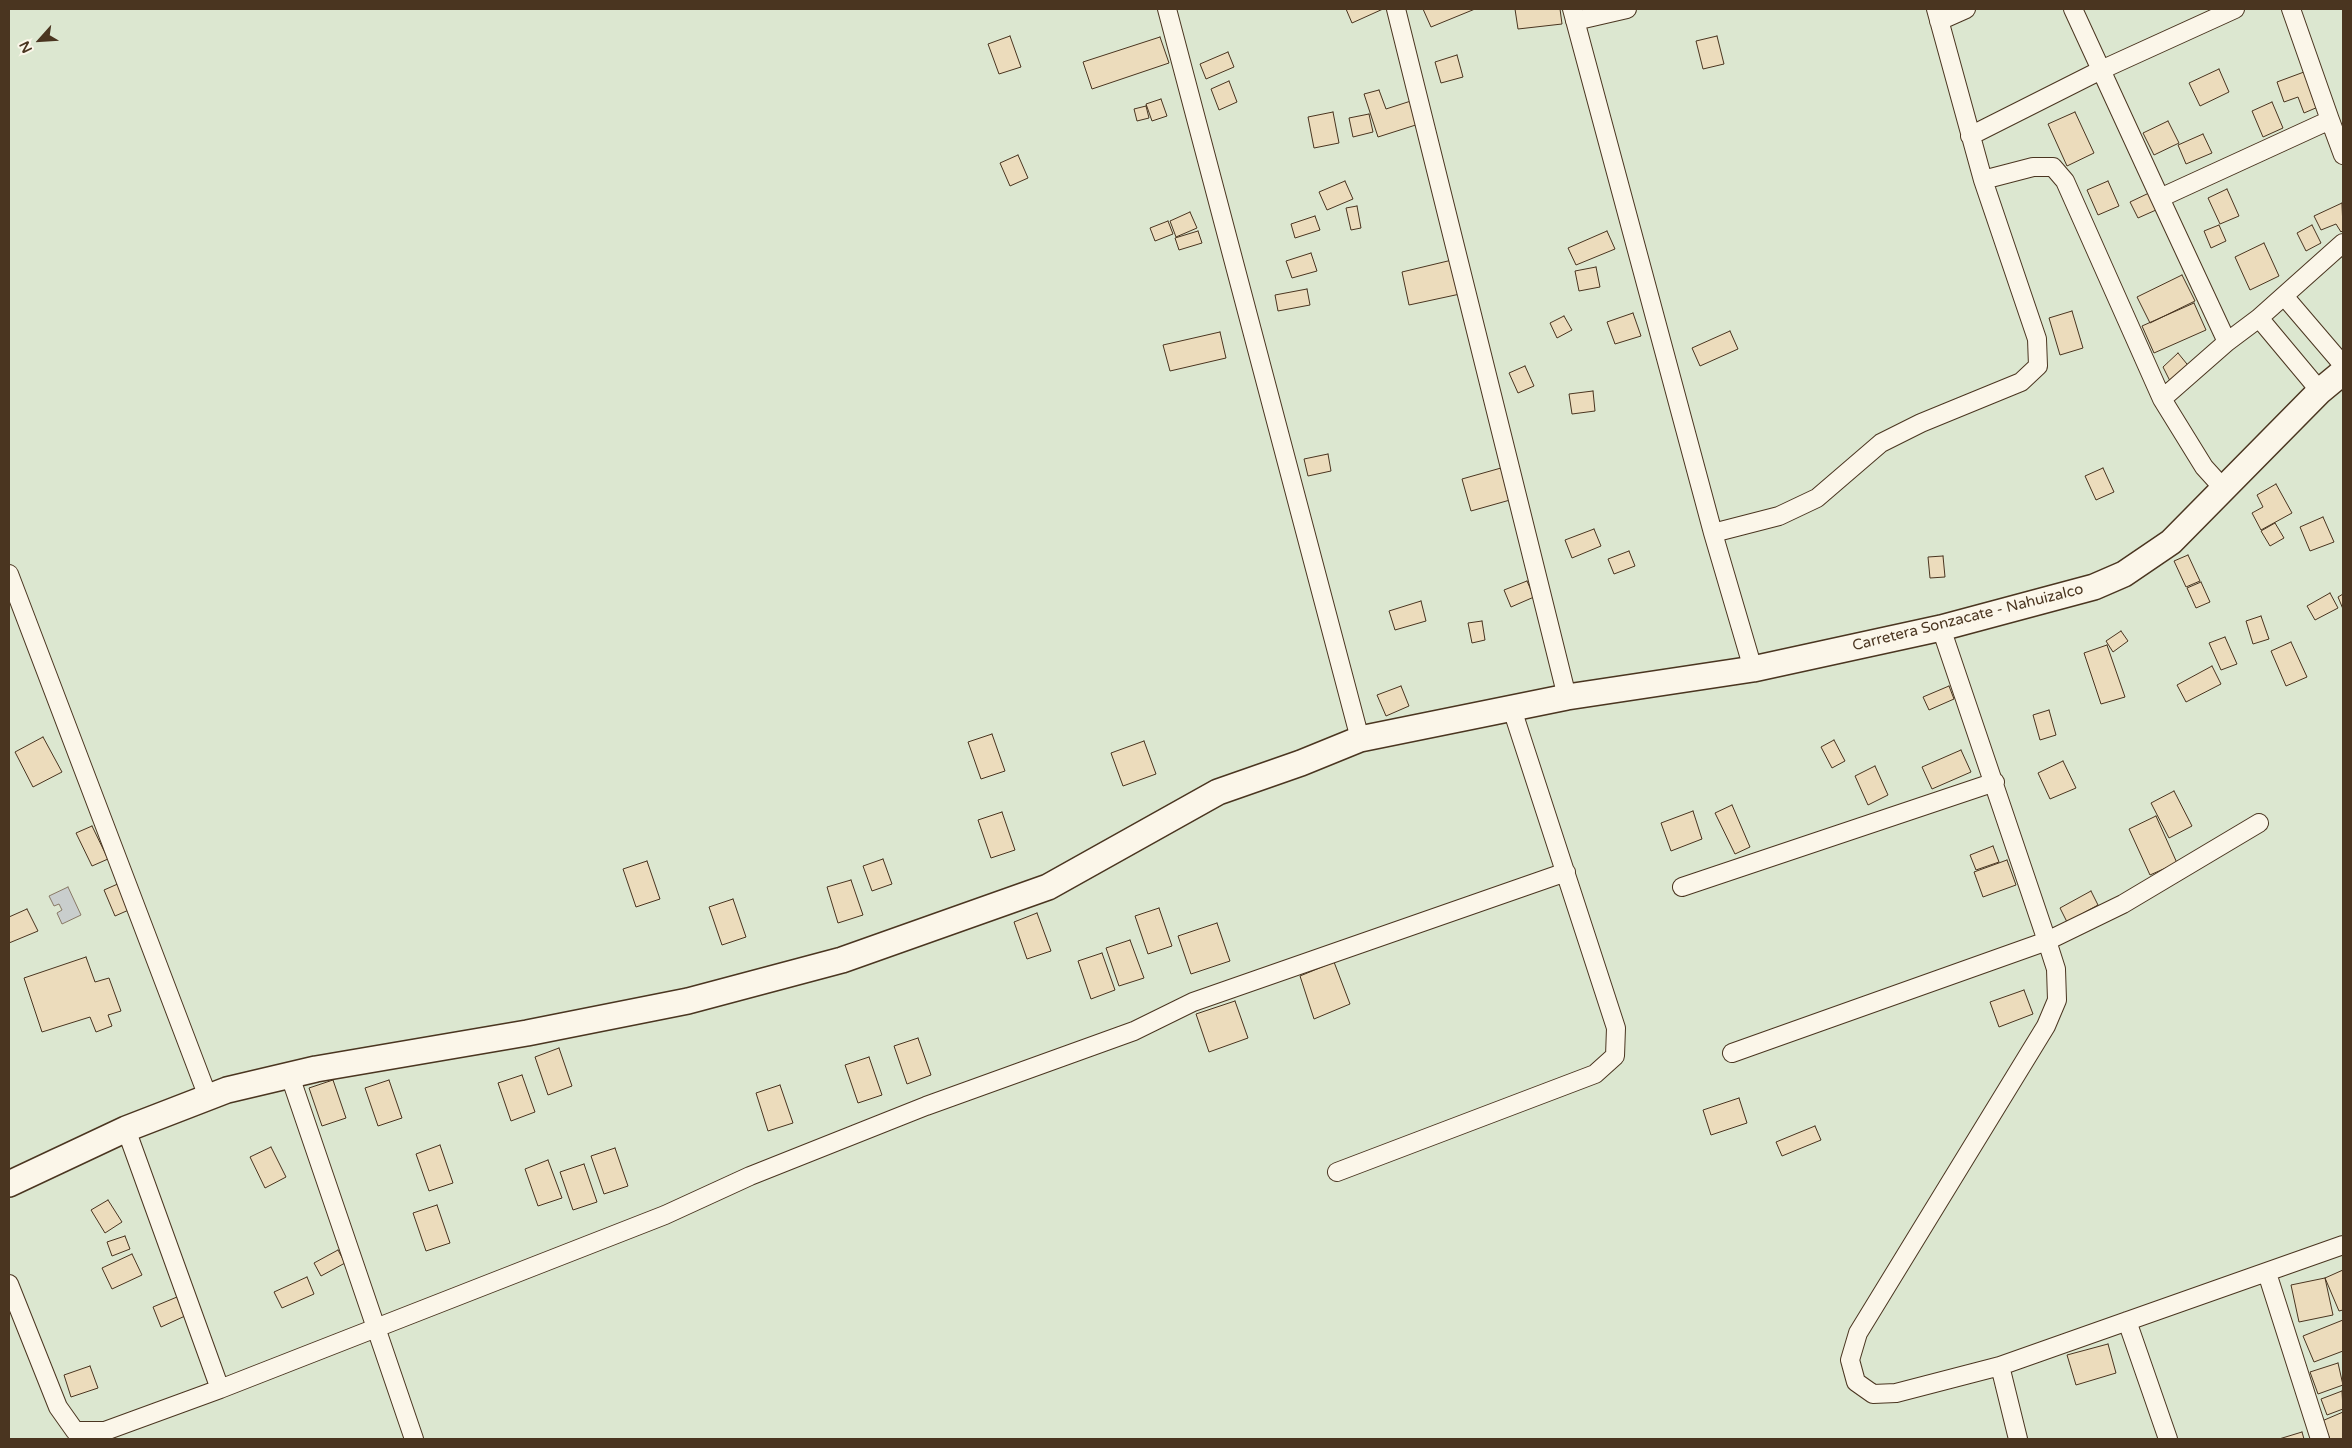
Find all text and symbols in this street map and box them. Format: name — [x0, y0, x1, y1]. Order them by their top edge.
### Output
north arrow — [15, 15, 65, 65]
text: N — [16, 38, 36, 56]
street label: Carretera Sonzacate - Nahuizalco — [1851, 581, 2085, 655]

